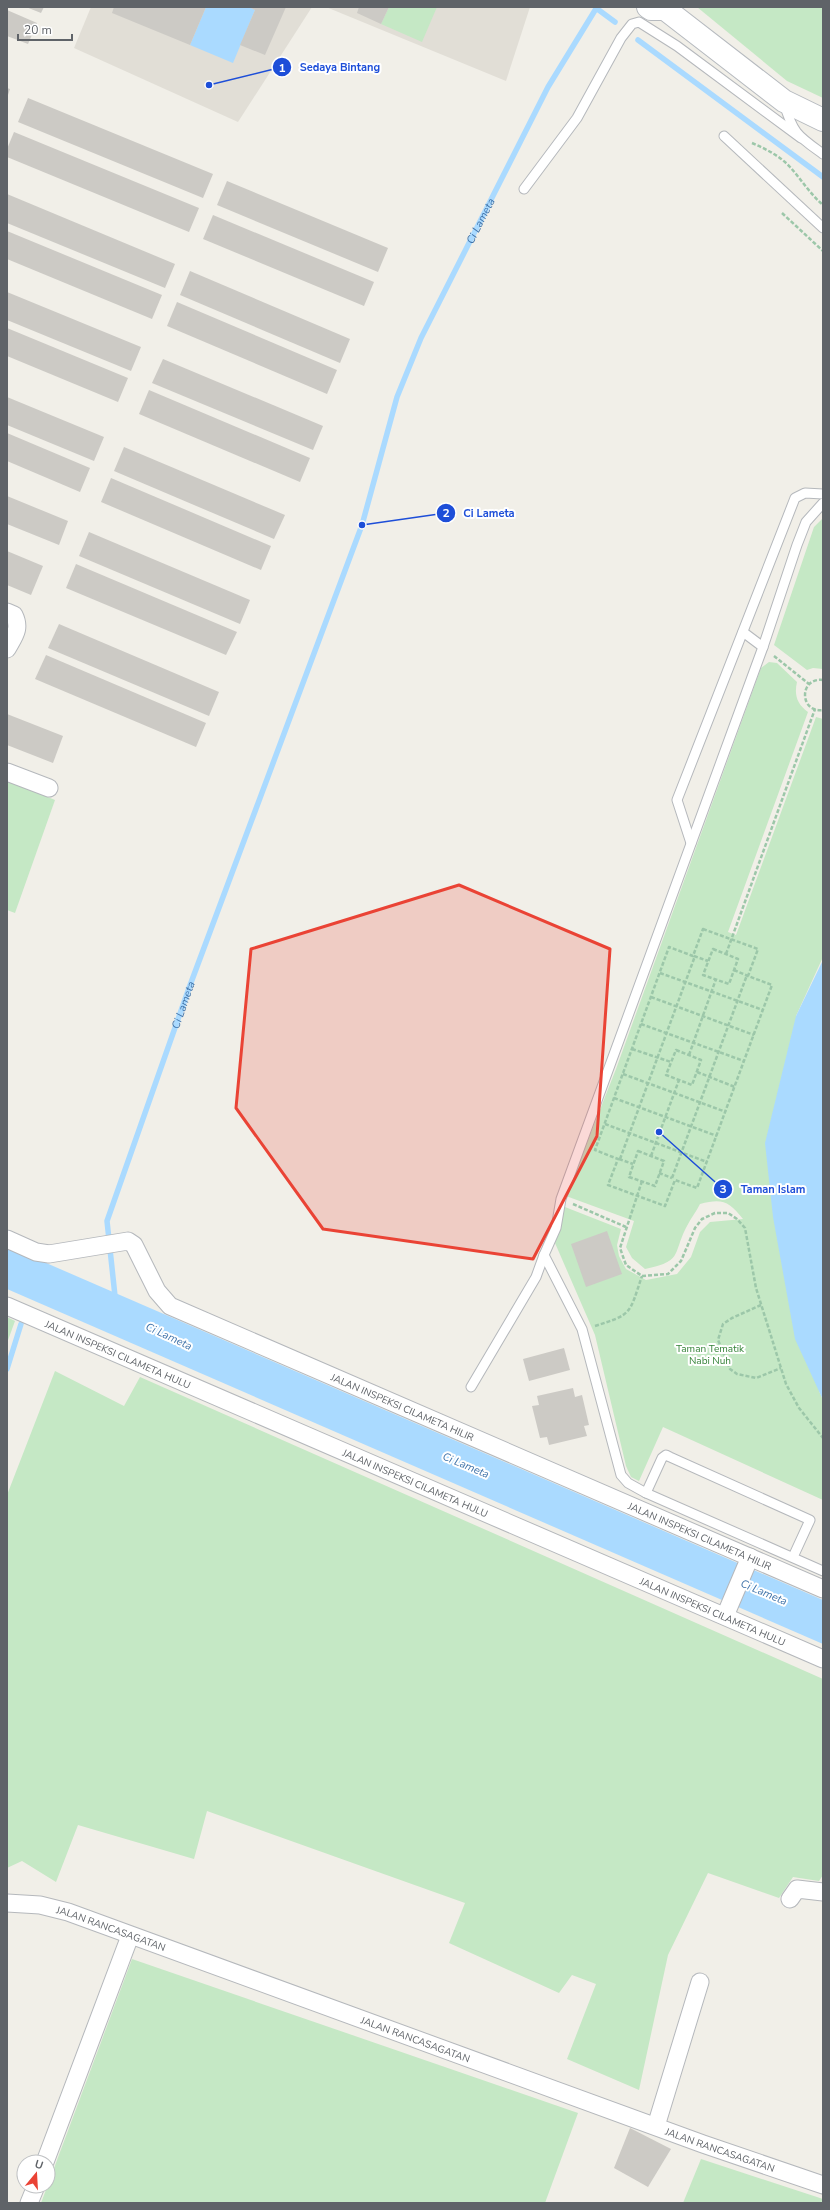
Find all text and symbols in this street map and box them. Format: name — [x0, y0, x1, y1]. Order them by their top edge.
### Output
scale bar — [18, 16, 72, 42]
text: 20 m — [24, 22, 52, 38]
callout: Sedaya Bintang — [272, 56, 389, 79]
text: 1 — [278, 60, 286, 76]
text: Sedaya Bintang — [300, 60, 380, 75]
water label: Ci Lameta — [463, 195, 499, 247]
callout: Ci Lameta — [436, 501, 523, 524]
text: 2 — [442, 505, 450, 521]
text: Ci Lameta — [463, 506, 515, 521]
water label: Ci Lameta — [168, 979, 199, 1031]
callout: Taman Islam — [713, 1177, 814, 1200]
text: 3 — [719, 1181, 727, 1197]
text: Taman Islam — [741, 1182, 805, 1197]
street label: JALAN INSPEKSI CILAMETA HULU — [42, 1317, 193, 1393]
water label: Ci Lameta — [143, 1319, 195, 1354]
park label: Taman Tematik Nabi Nuh — [676, 1342, 745, 1368]
street label: JALAN INSPEKSI CILAMETA HILIR — [328, 1370, 476, 1445]
street label: JALAN INSPEKSI CILAMETA HULU — [339, 1446, 490, 1521]
water label: Ci Lameta — [440, 1449, 492, 1482]
street label: JALAN INSPEKSI CILAMETA HILIR — [625, 1499, 774, 1574]
street label: JALAN INSPEKSI CILAMETA HULU — [637, 1574, 787, 1650]
water label: Ci Lameta — [738, 1576, 790, 1609]
street label: JALAN RANCASAGATAN — [54, 1903, 167, 1955]
street label: JALAN RANCASAGATAN — [358, 2013, 472, 2066]
street label: JALAN RANCASAGATAN — [662, 2124, 777, 2176]
north arrow — [16, 2154, 56, 2194]
text: U — [33, 2157, 45, 2173]

